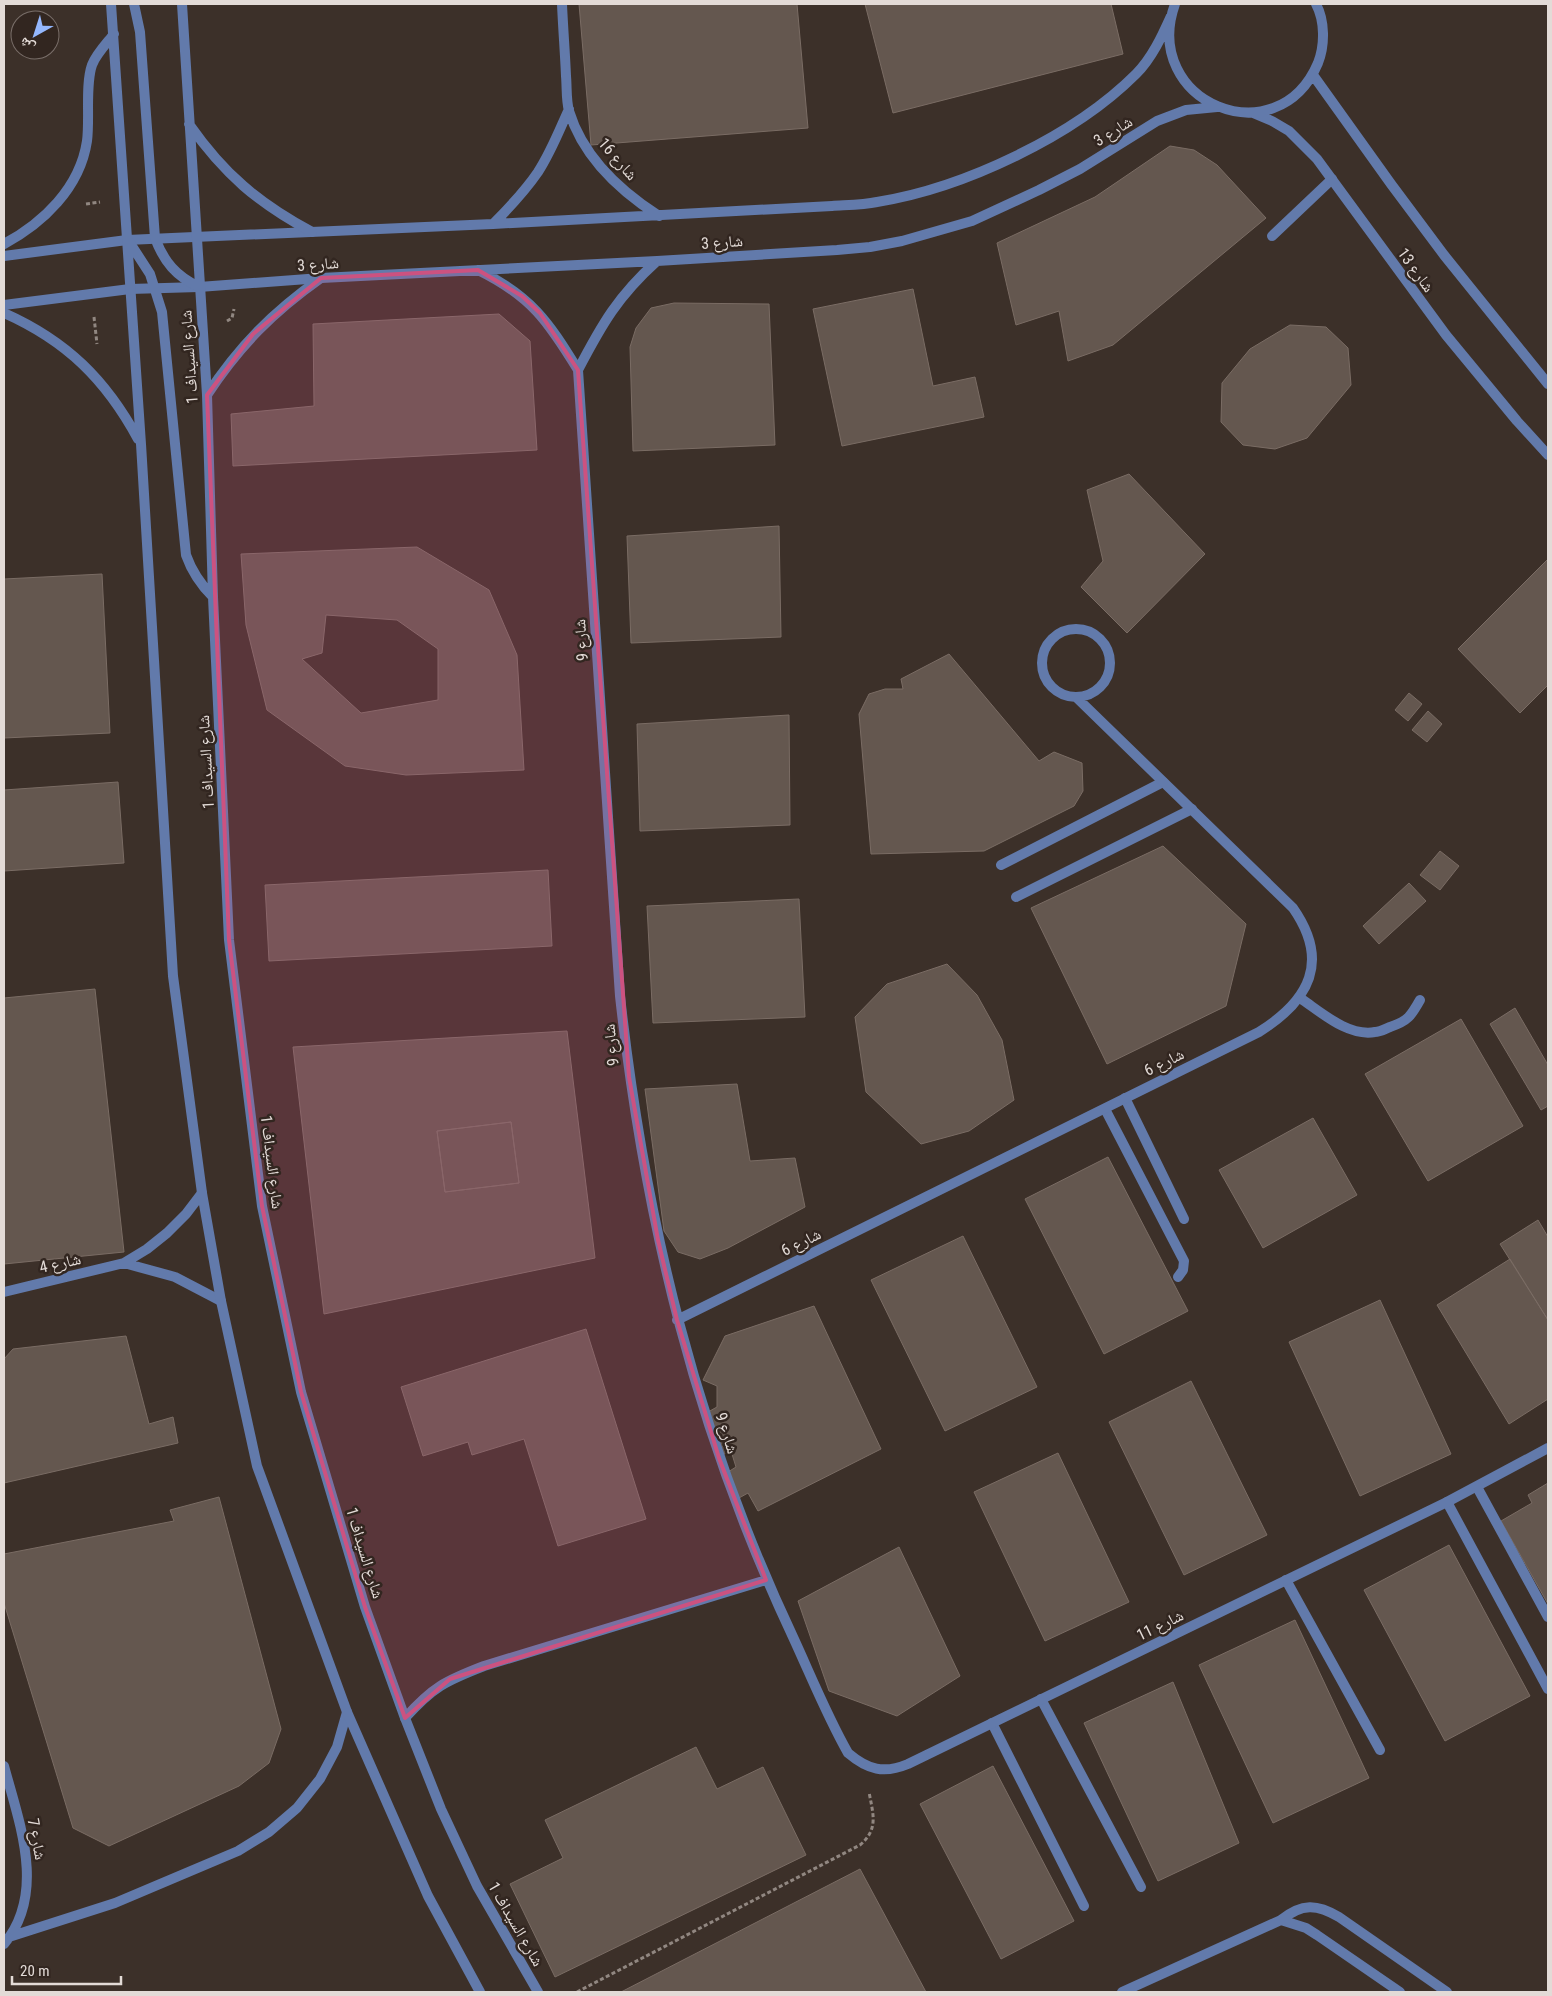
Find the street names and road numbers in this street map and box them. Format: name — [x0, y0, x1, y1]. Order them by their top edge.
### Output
street label: شارع 3 — [1090, 112, 1136, 151]
street label: شارع 16 — [594, 134, 642, 185]
street label: شارع 3 — [700, 231, 744, 254]
street label: شارع 13 — [1393, 244, 1438, 296]
street label: شارع 3 — [296, 253, 340, 276]
street label: شارع السيداف 1 — [176, 309, 203, 405]
street label: شارع 9 — [570, 618, 593, 662]
street label: شارع السيداف 1 — [194, 714, 219, 810]
street label: شارع 9 — [599, 1023, 624, 1067]
street label: شارع 6 — [1141, 1044, 1187, 1081]
street label: شارع السيداف 1 — [256, 1114, 287, 1210]
street label: شارع 6 — [778, 1224, 824, 1261]
street label: شارع 4 — [37, 1249, 83, 1278]
street label: شارع 9 — [711, 1410, 743, 1456]
street label: شارع السيداف 1 — [341, 1505, 388, 1601]
street label: شارع 11 — [1133, 1606, 1187, 1645]
street label: شارع 7 — [23, 1817, 50, 1862]
street label: شارع السيداف 1 — [483, 1878, 548, 1970]

